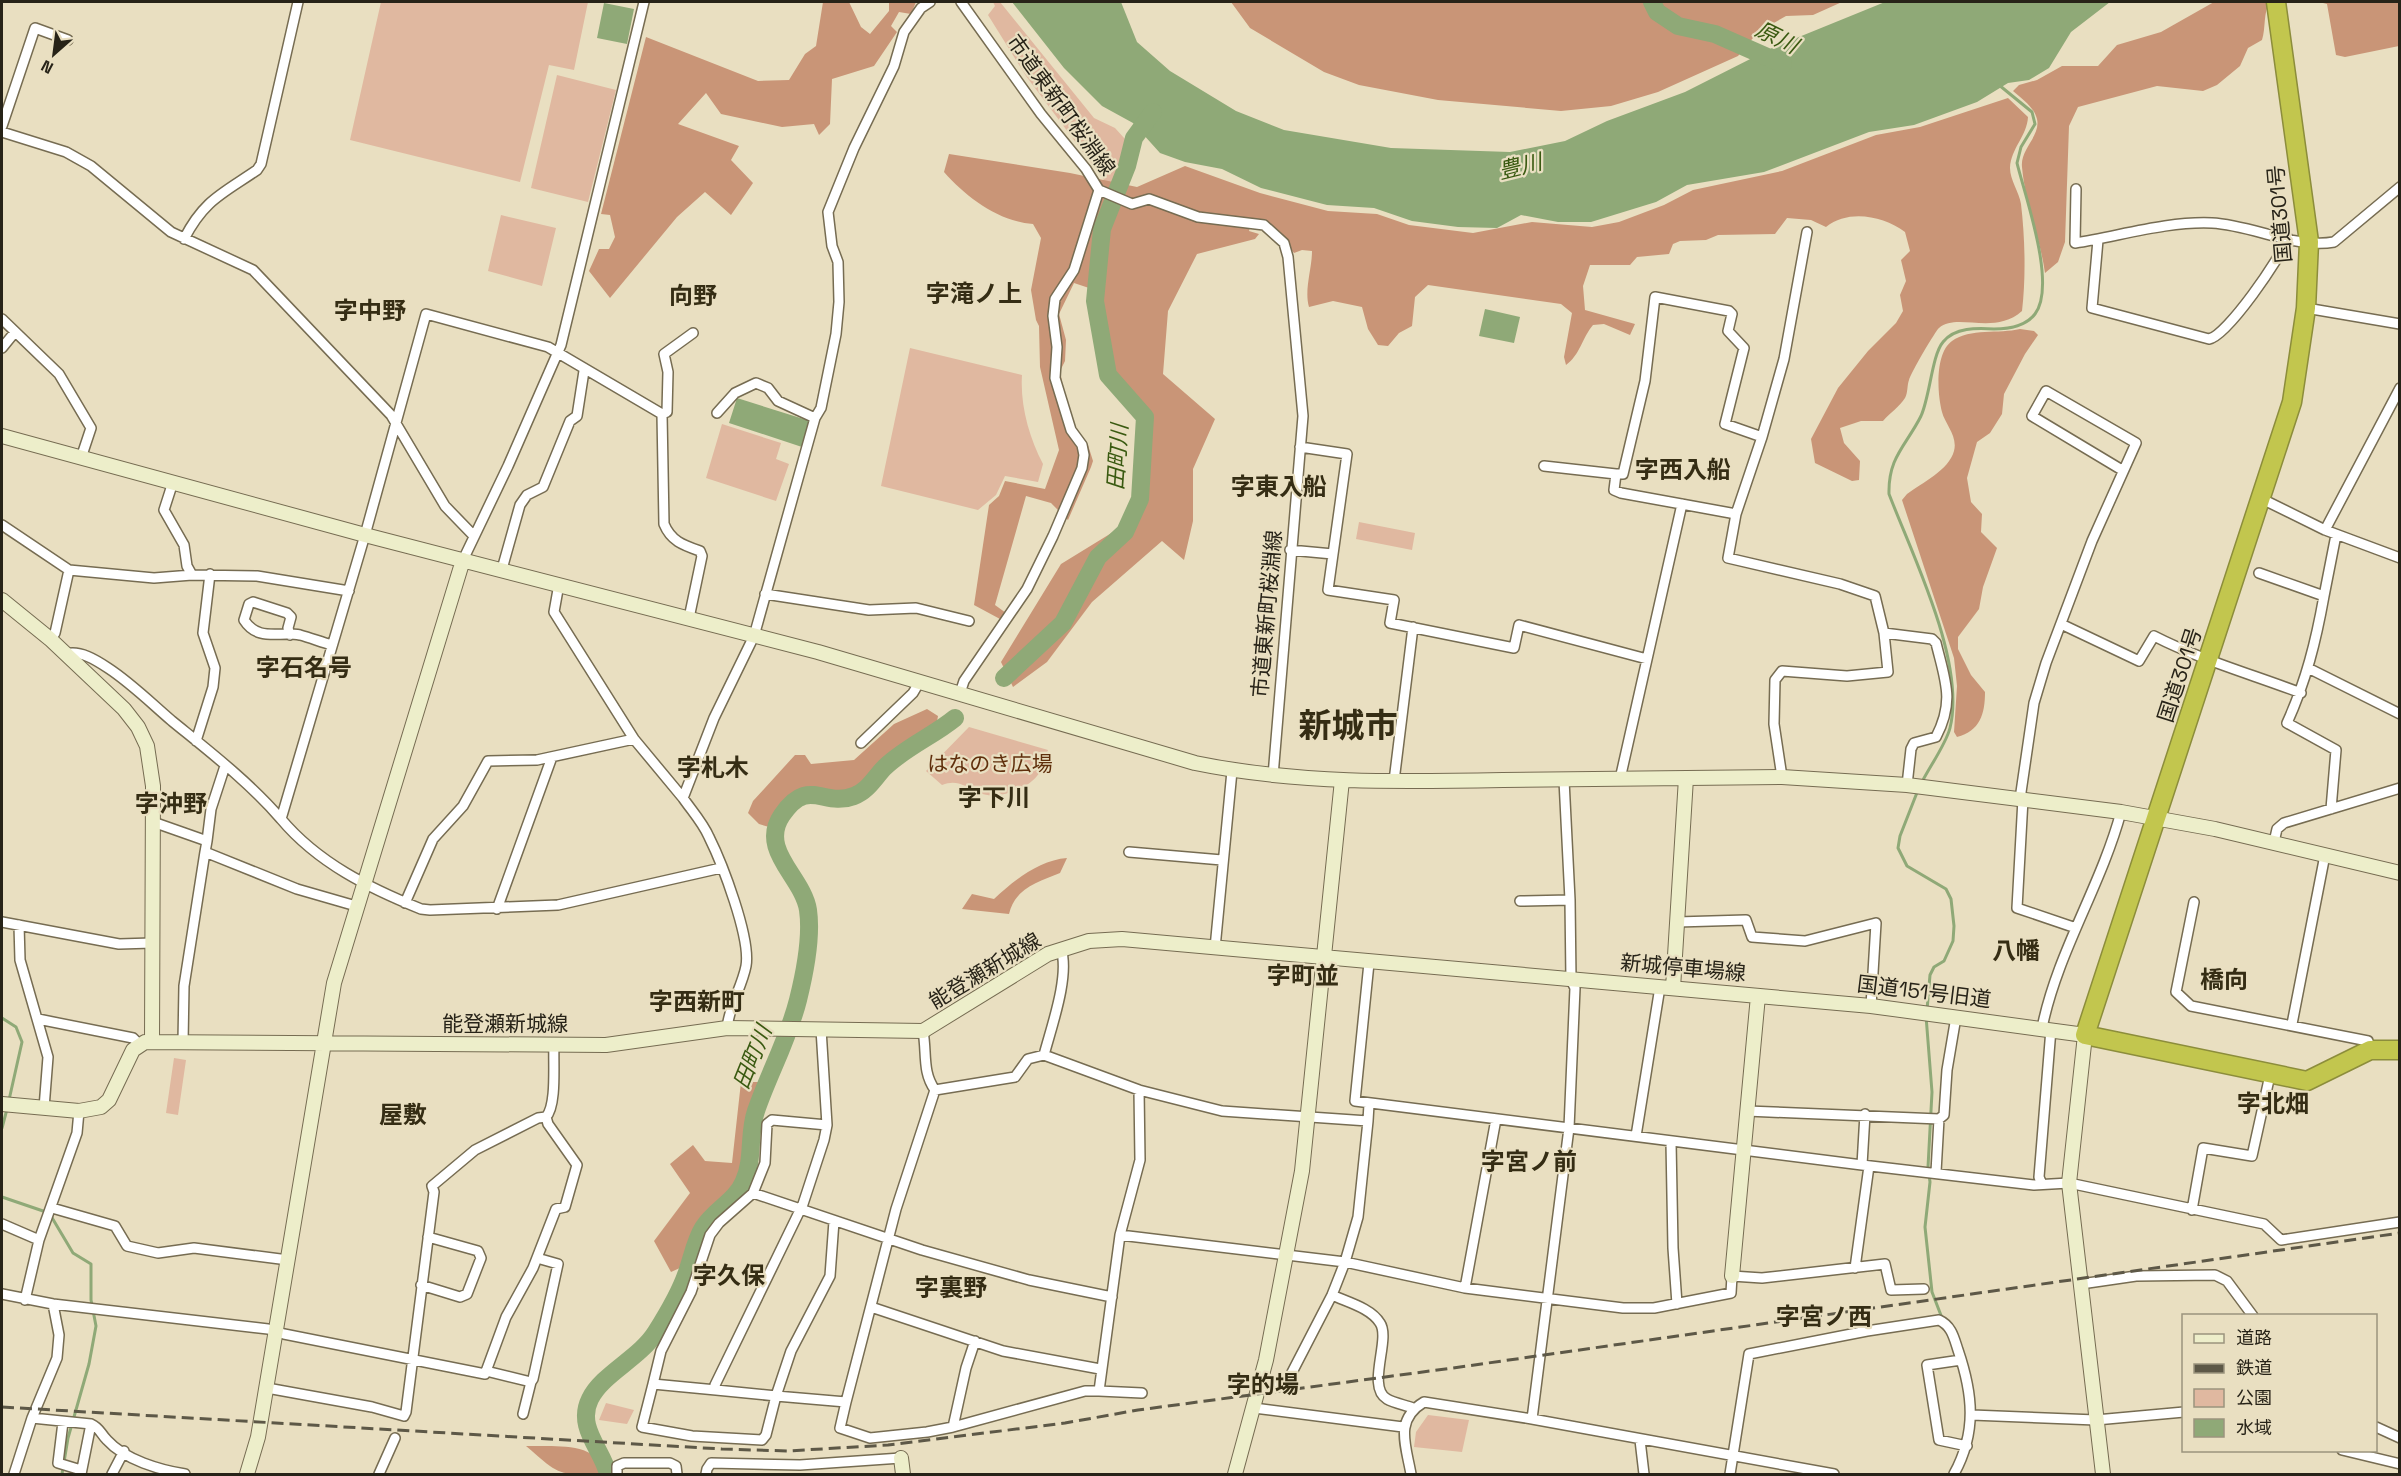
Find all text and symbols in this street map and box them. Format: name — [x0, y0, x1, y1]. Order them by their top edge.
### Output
water label: 原川 — [1751, 15, 1805, 60]
north arrow — [24, 24, 84, 84]
street label: 市道東新町桜淵線 — [1001, 29, 1122, 181]
text: N — [38, 55, 57, 79]
water label: 豊川 — [1495, 147, 1547, 185]
street label: 国道301号 — [2262, 164, 2297, 264]
district label: 字滝ノ上 — [926, 278, 1022, 309]
district label: 向野 — [669, 280, 717, 311]
district label: 字中野 — [334, 295, 406, 326]
water label: 田町川 — [1101, 421, 1133, 491]
district label: 字西入船 — [1635, 454, 1731, 485]
district label: 字東入船 — [1231, 471, 1327, 502]
street label: 市道東新町桜淵線 — [1246, 529, 1287, 699]
street label: 国道301号 — [2152, 624, 2207, 726]
district label: 字石名号 — [256, 652, 352, 683]
district label: 新城市 — [1299, 705, 1398, 747]
park label: はなのき広場 — [927, 750, 1053, 777]
district label: 字札木 — [677, 752, 749, 783]
district label: 字下川 — [958, 782, 1030, 813]
district label: 字沖野 — [135, 788, 207, 819]
street label: 能登瀬新城線 — [924, 927, 1046, 1015]
district label: 八幡 — [1992, 935, 2040, 966]
street label: 新城停車場線 — [1619, 949, 1747, 986]
district label: 字町並 — [1267, 960, 1339, 991]
district label: 橋向 — [2200, 964, 2248, 995]
street label: 国道151号旧道 — [1855, 970, 1993, 1013]
district label: 字西新町 — [649, 986, 745, 1017]
street label: 能登瀬新城線 — [442, 1010, 568, 1037]
water label: 田町川 — [727, 1019, 778, 1093]
district label: 字北畑 — [2237, 1088, 2309, 1119]
district label: 屋敷 — [379, 1099, 427, 1130]
district label: 字宮ノ前 — [1481, 1146, 1577, 1177]
district label: 字久保 — [693, 1260, 765, 1291]
district label: 字裏野 — [915, 1272, 987, 1303]
district label: 字宮ノ西 — [1776, 1301, 1872, 1332]
legend — [2182, 1314, 2377, 1452]
text: 道路 — [2236, 1326, 2272, 1349]
text: 鉄道 — [2236, 1356, 2272, 1379]
district label: 字的場 — [1227, 1369, 1299, 1400]
text: 公園 — [2236, 1386, 2272, 1409]
text: 水域 — [2236, 1416, 2272, 1439]

